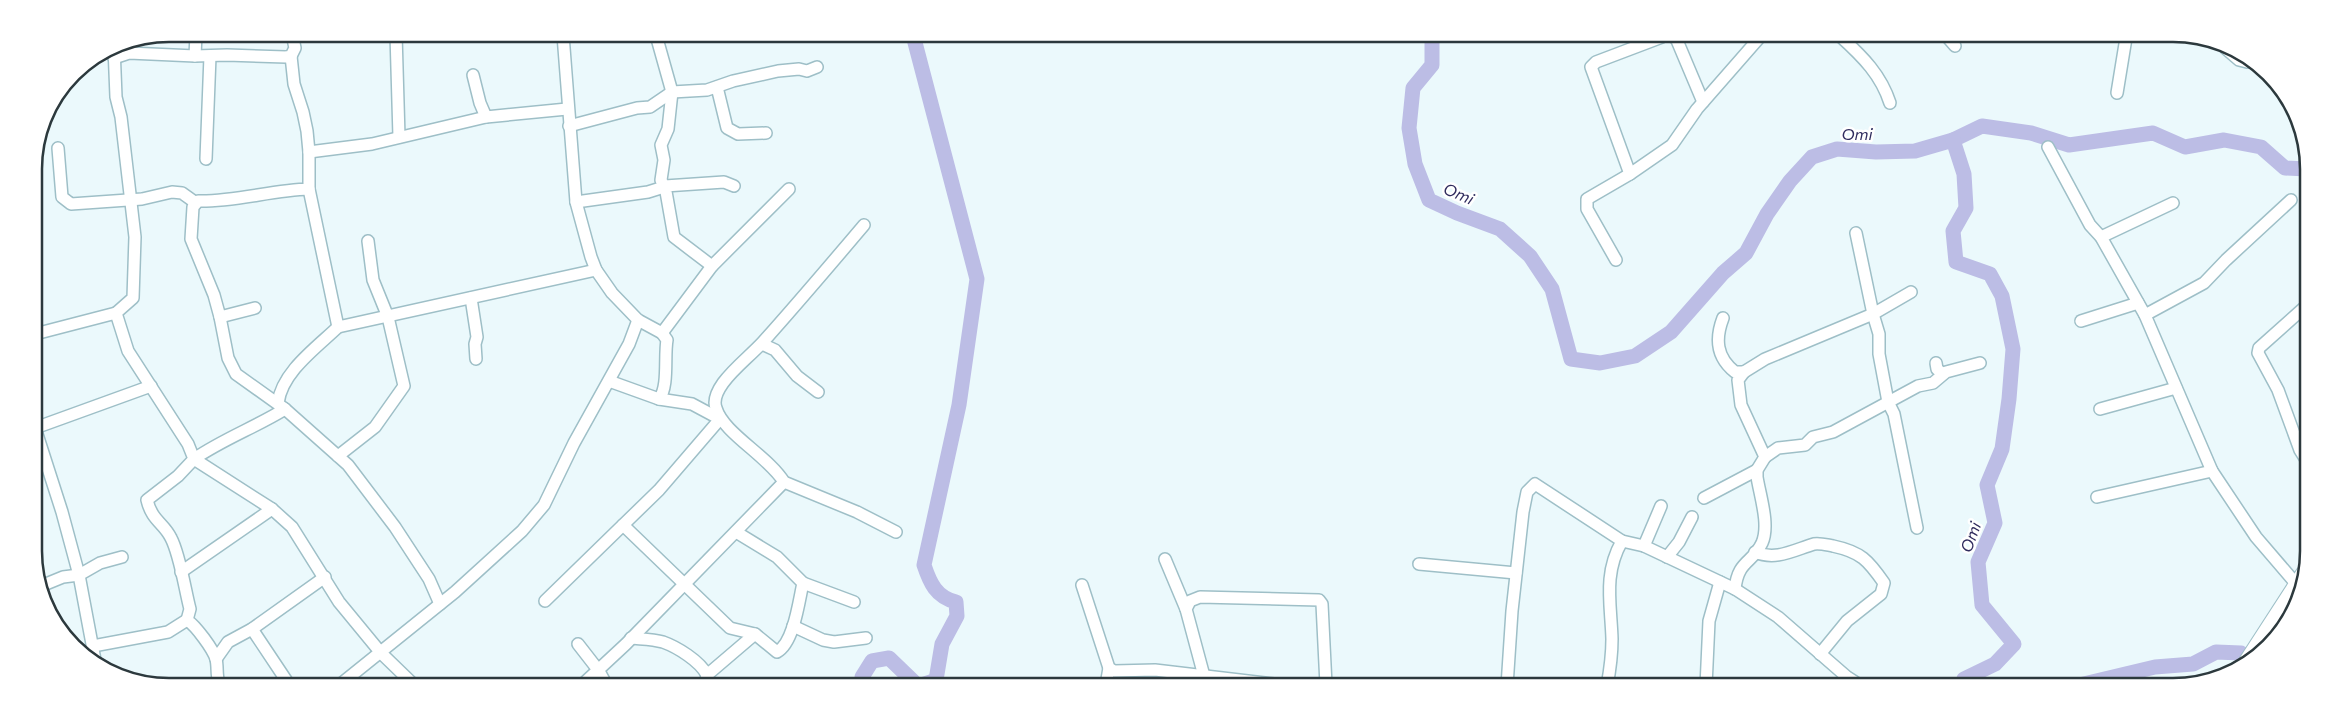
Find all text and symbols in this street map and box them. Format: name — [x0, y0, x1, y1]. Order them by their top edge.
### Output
water label: Omi — [1841, 124, 1873, 143]
water label: Omi — [1441, 178, 1478, 208]
water label: Omi — [1956, 518, 1985, 555]

